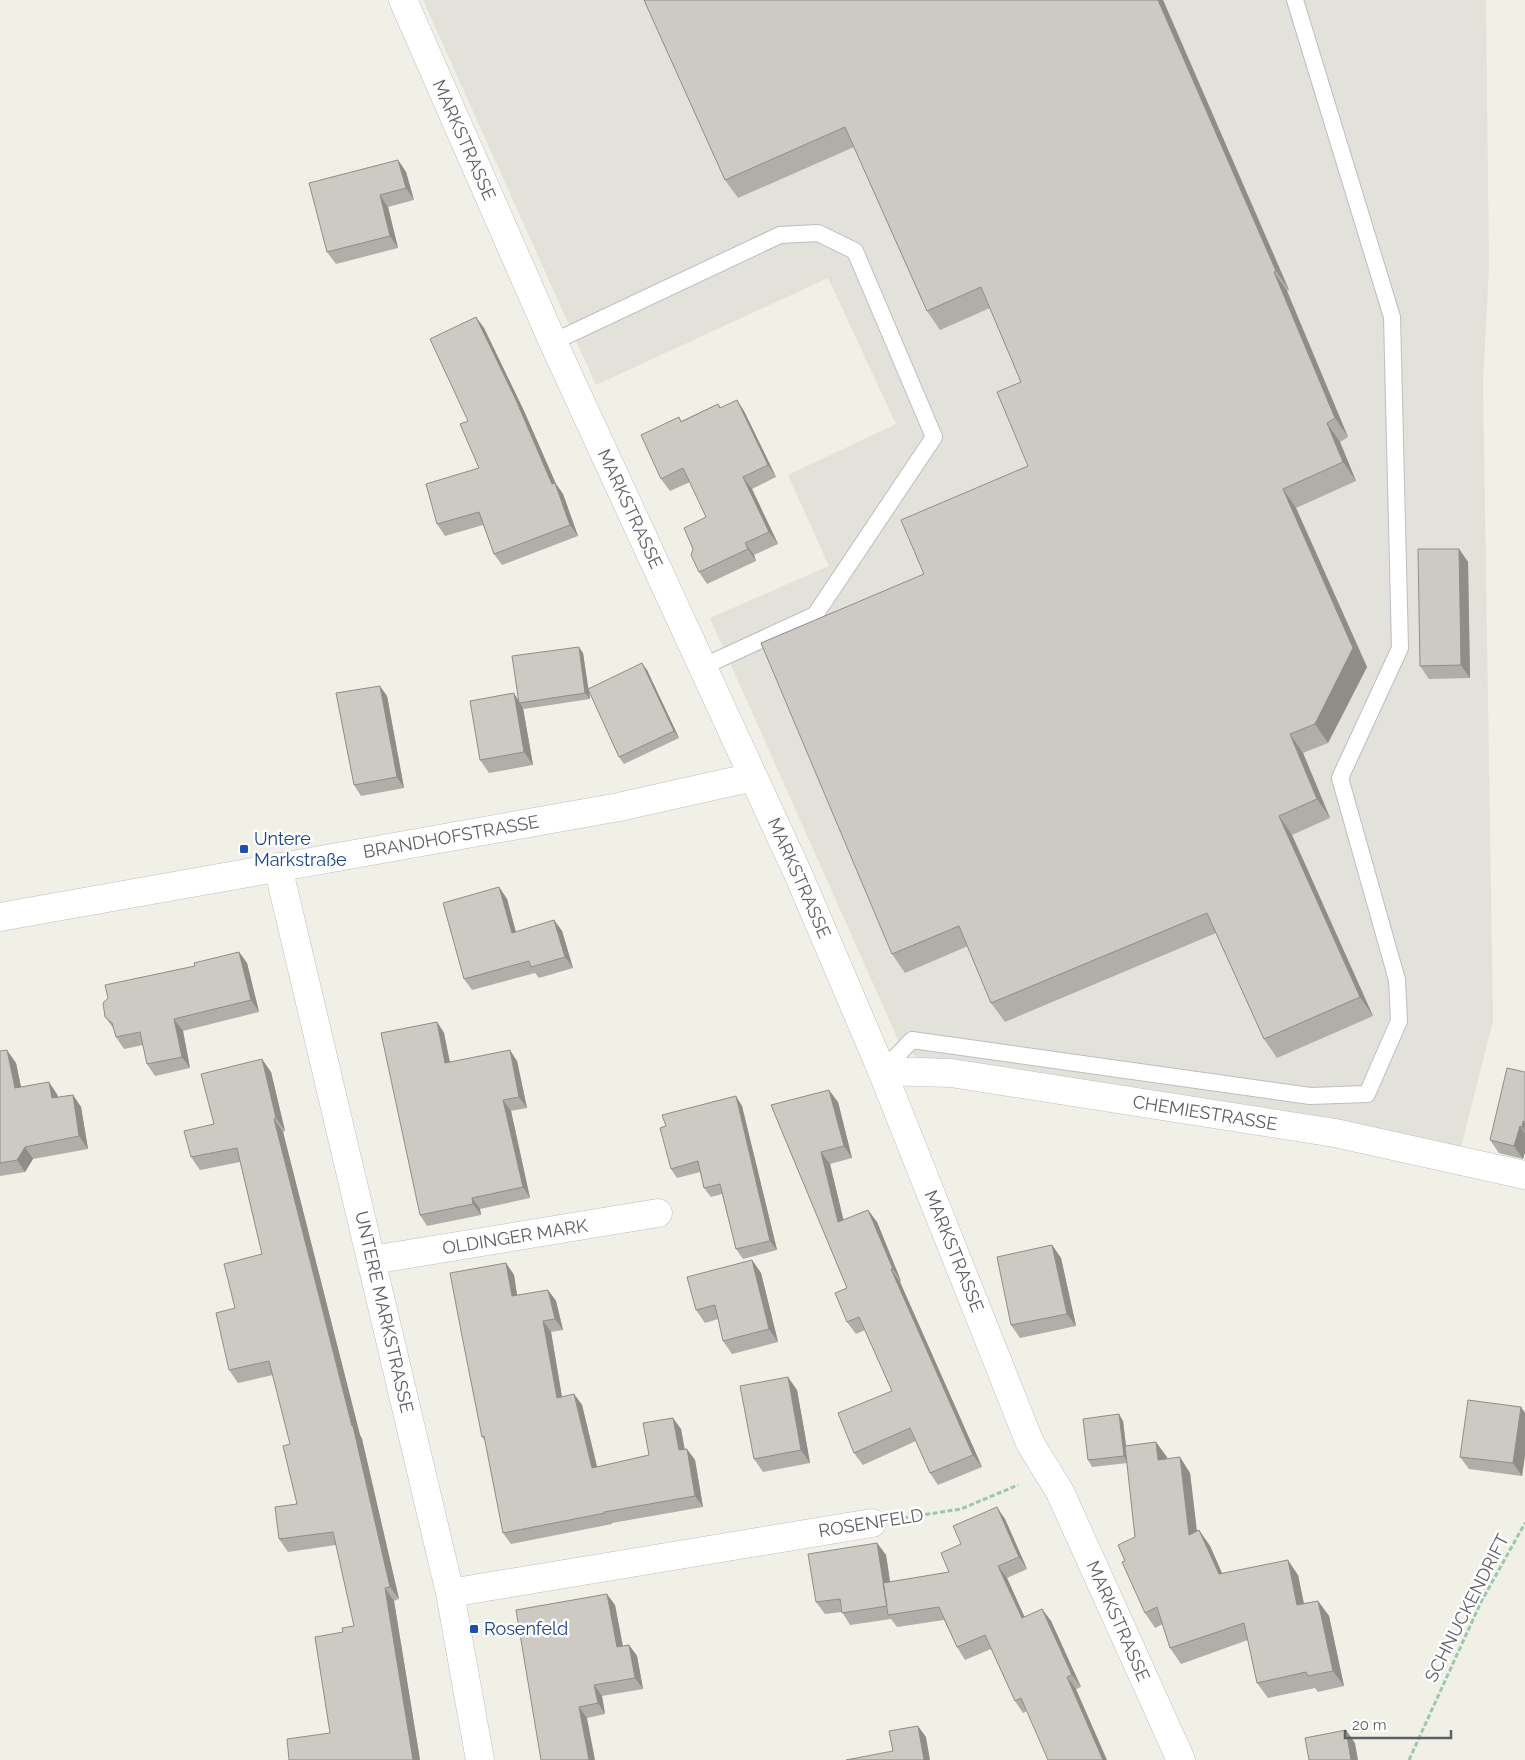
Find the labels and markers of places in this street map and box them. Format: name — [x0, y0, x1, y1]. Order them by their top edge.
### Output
place label: Untere Markstraße — [254, 828, 347, 870]
marker: Untere Markstraße — [238, 843, 250, 855]
place label: Rosenfeld — [484, 1618, 568, 1639]
marker: Rosenfeld — [468, 1623, 480, 1635]

